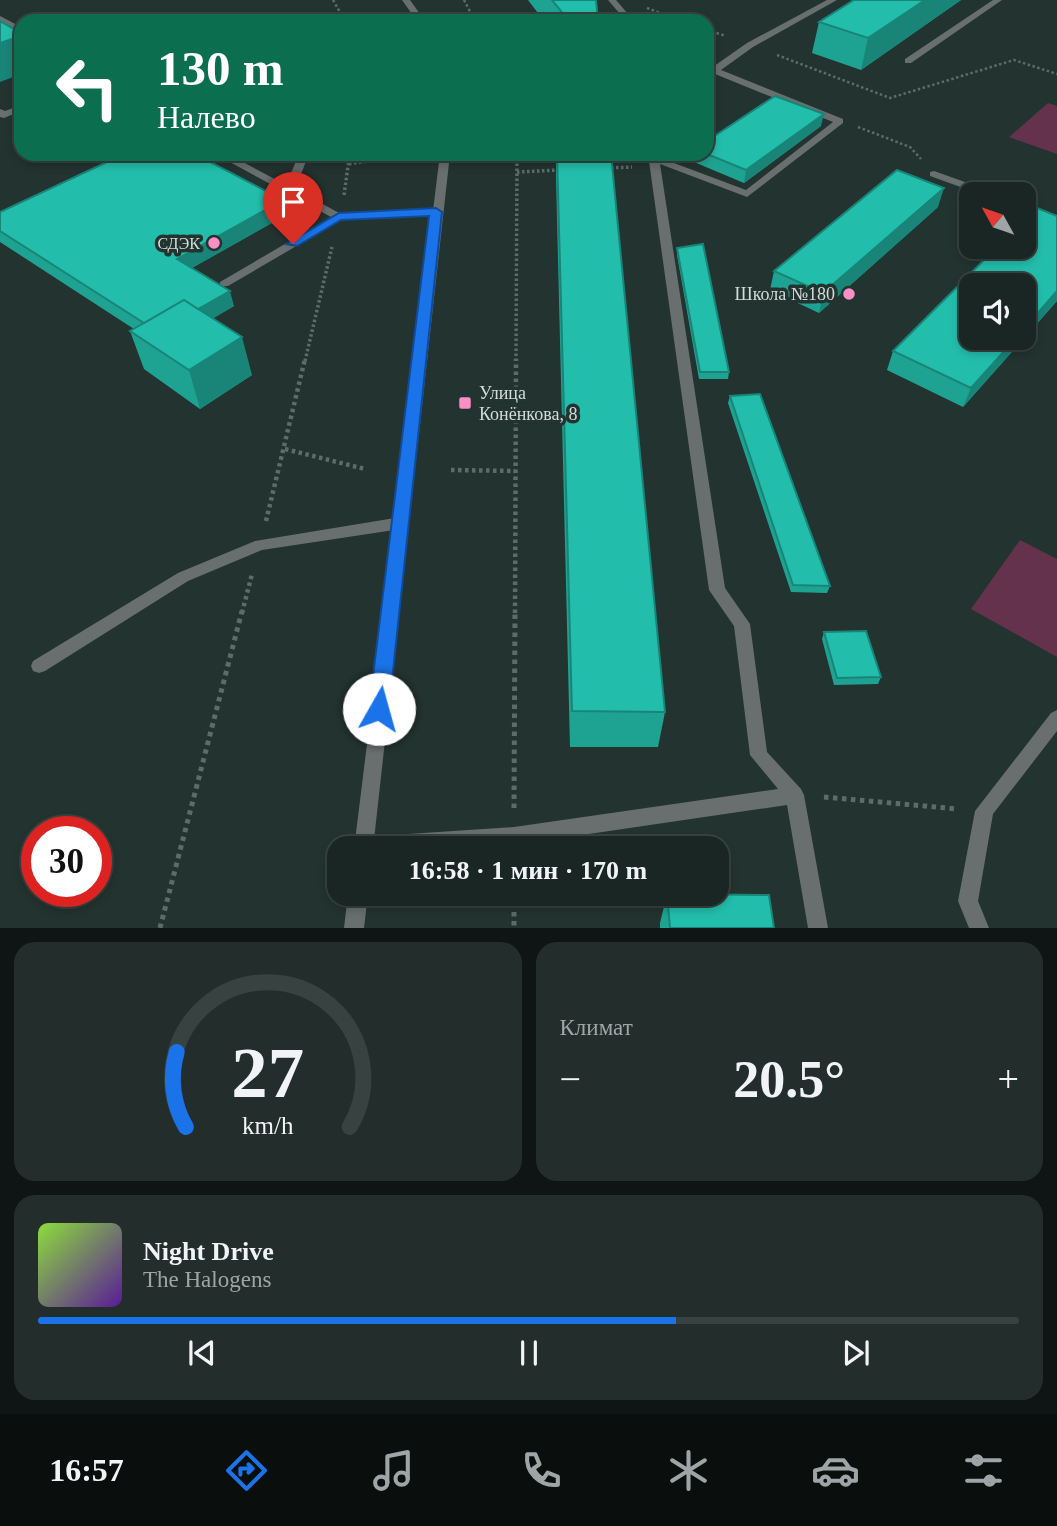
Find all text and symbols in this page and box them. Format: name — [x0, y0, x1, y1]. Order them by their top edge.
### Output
text: 130 m — [157, 41, 284, 96]
icon: left — [42, 42, 133, 133]
text: Налево — [157, 99, 256, 135]
pin — [263, 172, 323, 244]
north arrow — [959, 182, 1036, 259]
map controls — [959, 182, 1036, 350]
icon: arrive — [274, 183, 312, 221]
place label: СДЭК — [158, 235, 200, 253]
marker: СДЭК — [206, 235, 222, 251]
button: sound — [959, 273, 1036, 350]
place label: Школа №180 — [735, 284, 835, 304]
marker: Школа №180 — [841, 286, 857, 302]
place label: Улица Конёнкова, 8 — [479, 383, 577, 424]
marker: Улица Конёнкова, 8 — [457, 395, 473, 411]
position arrow — [342, 672, 416, 746]
speed limit sign: 30 — [21, 816, 112, 907]
text: 16:58 · 1 мин · 170 m — [409, 856, 647, 885]
text: Климат — [560, 1015, 633, 1040]
text: 27 — [231, 1033, 304, 1114]
text: 20.5° — [733, 1051, 845, 1108]
text: − — [560, 1058, 581, 1100]
text: + — [998, 1058, 1019, 1100]
text: km/h — [242, 1112, 294, 1139]
text: Night Drive — [143, 1237, 274, 1266]
text: The Halogens — [143, 1267, 271, 1292]
icon: previous — [183, 1334, 221, 1372]
icon: pause — [510, 1334, 548, 1372]
icon: next — [837, 1334, 875, 1372]
icon: directions — [222, 1446, 271, 1495]
icon: music — [369, 1446, 418, 1495]
icon: phone — [517, 1446, 566, 1495]
icon: climate — [664, 1446, 713, 1495]
icon: car — [811, 1446, 860, 1495]
icon: filters — [959, 1446, 1008, 1495]
text: 16:57 — [49, 1452, 124, 1488]

